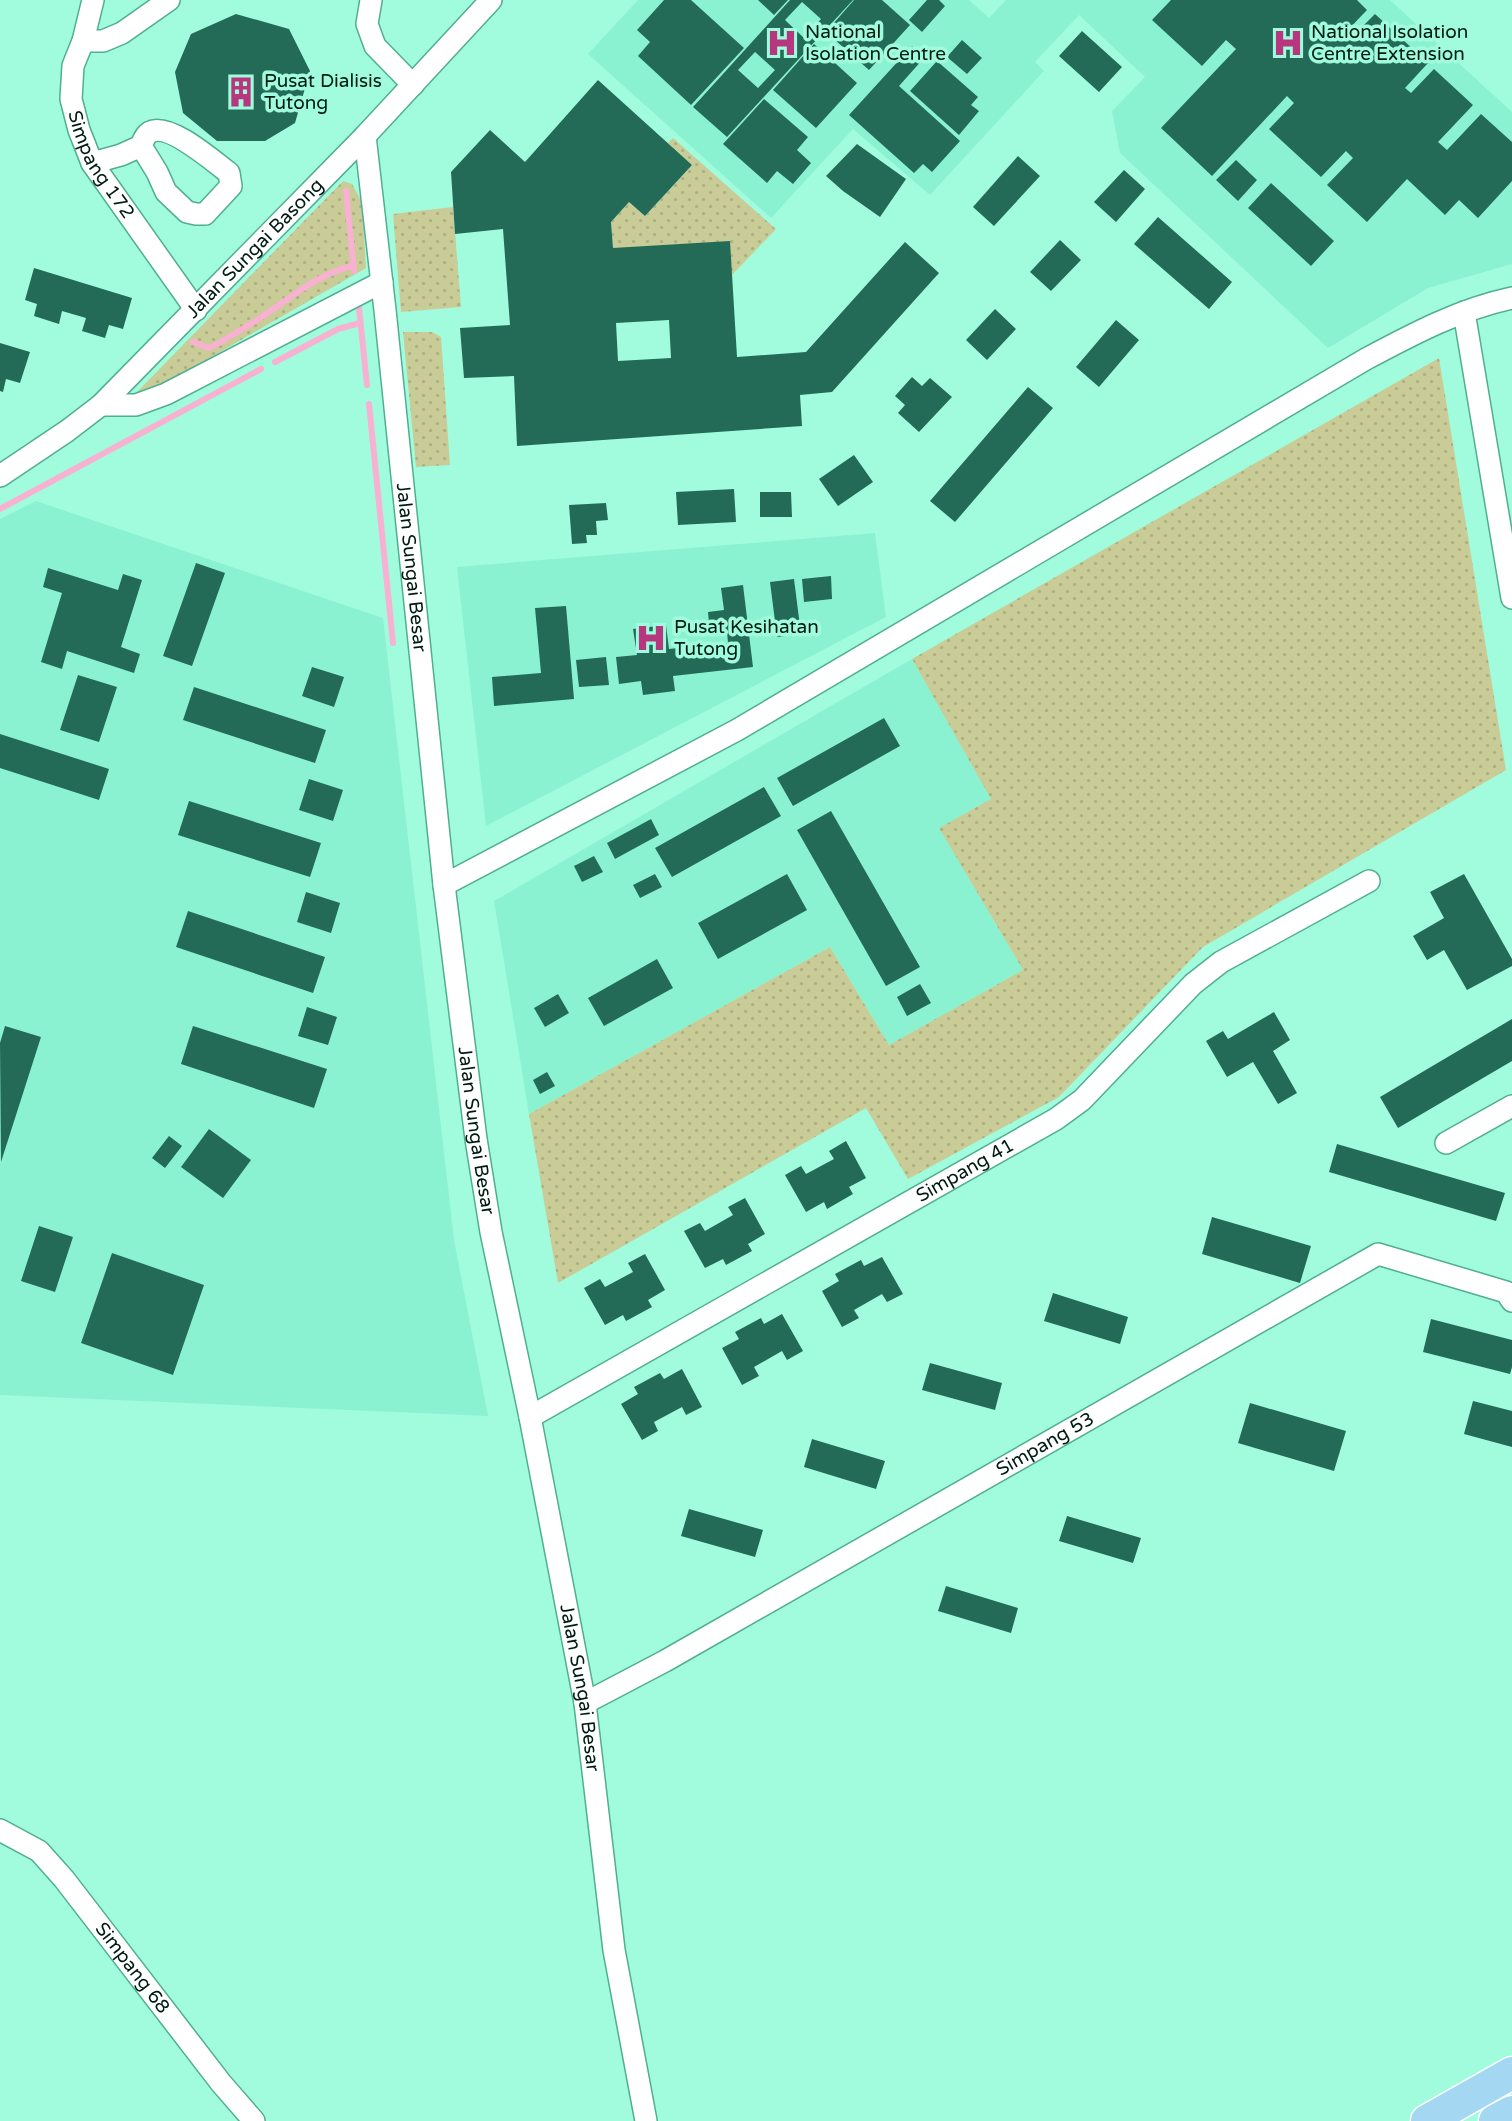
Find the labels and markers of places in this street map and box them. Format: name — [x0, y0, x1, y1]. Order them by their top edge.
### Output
place label: National Isolation Centre — [805, 21, 946, 65]
place label: National Isolation Centre Extension — [1311, 21, 1468, 65]
hospital icon: National Isolation Centre — [765, 26, 799, 60]
hospital icon: National Isolation Centre Extension — [1271, 26, 1305, 60]
place label: Pusat Dialisis Tutong — [264, 70, 382, 114]
building icon: Pusat Dialisis Tutong — [224, 75, 258, 109]
place label: Pusat Kesihatan Tutong — [674, 616, 819, 660]
hospital icon: Pusat Kesihatan Tutong — [634, 621, 668, 655]

